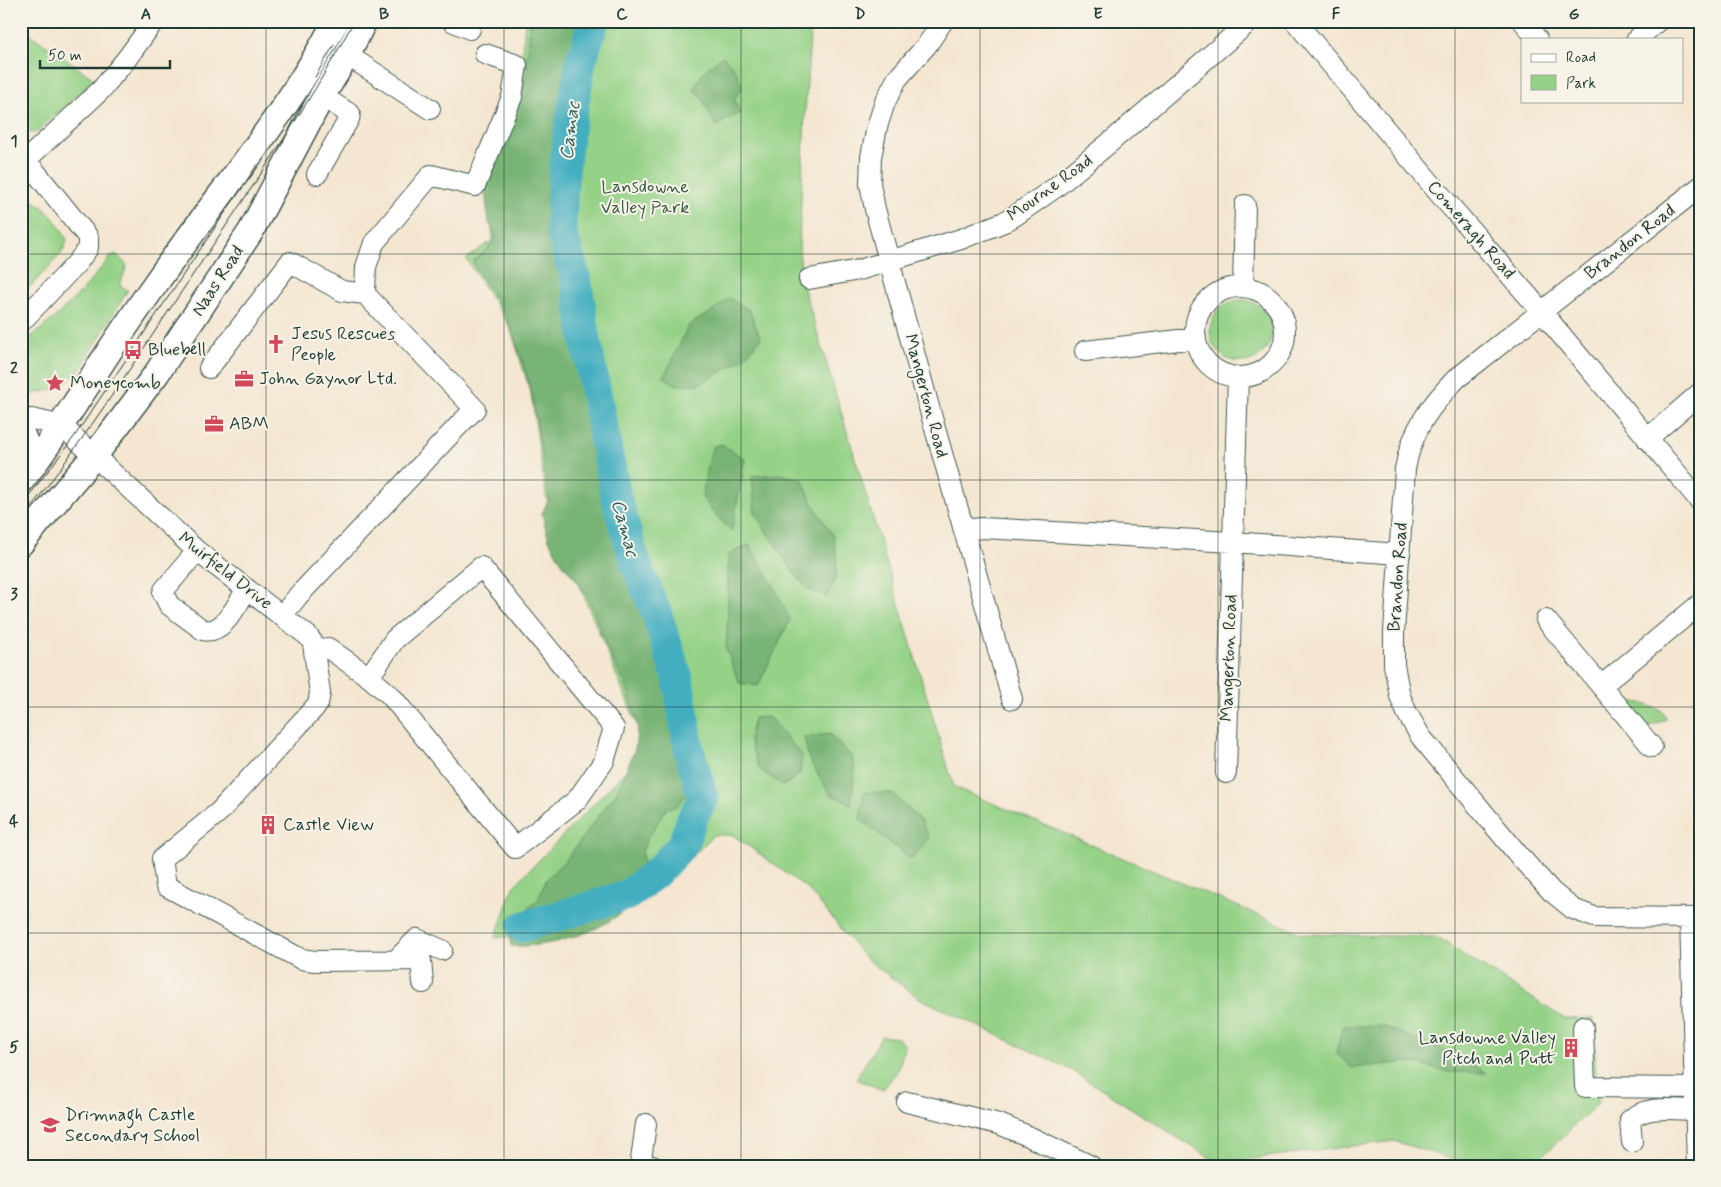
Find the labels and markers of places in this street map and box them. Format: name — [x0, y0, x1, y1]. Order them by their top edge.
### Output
place label: Jesus Rescues People — [291, 322, 395, 367]
church icon: Jesus Rescues People — [265, 333, 287, 355]
place label: Bluebell — [148, 338, 206, 362]
bus stop icon: Bluebell — [122, 339, 144, 361]
place label: John Gaynor Ltd. — [259, 367, 397, 391]
office icon: John Gaynor Ltd. — [233, 368, 255, 390]
place label: Moneycomb — [70, 371, 161, 395]
place icon: Moneycomb — [44, 372, 66, 394]
place label: ABM — [229, 412, 269, 436]
office icon: ABM — [203, 413, 225, 435]
place label: Castle View — [283, 813, 374, 837]
building icon: Castle View — [257, 814, 279, 836]
place label: Lansdowne Valley Pitch and Putt — [1418, 1026, 1557, 1071]
building icon: Lansdowne Valley Pitch and Putt — [1560, 1037, 1582, 1059]
place label: Drimnagh Castle Secondary School — [65, 1103, 200, 1148]
school or university icon: Drimnagh Castle Secondary School — [39, 1114, 61, 1136]

